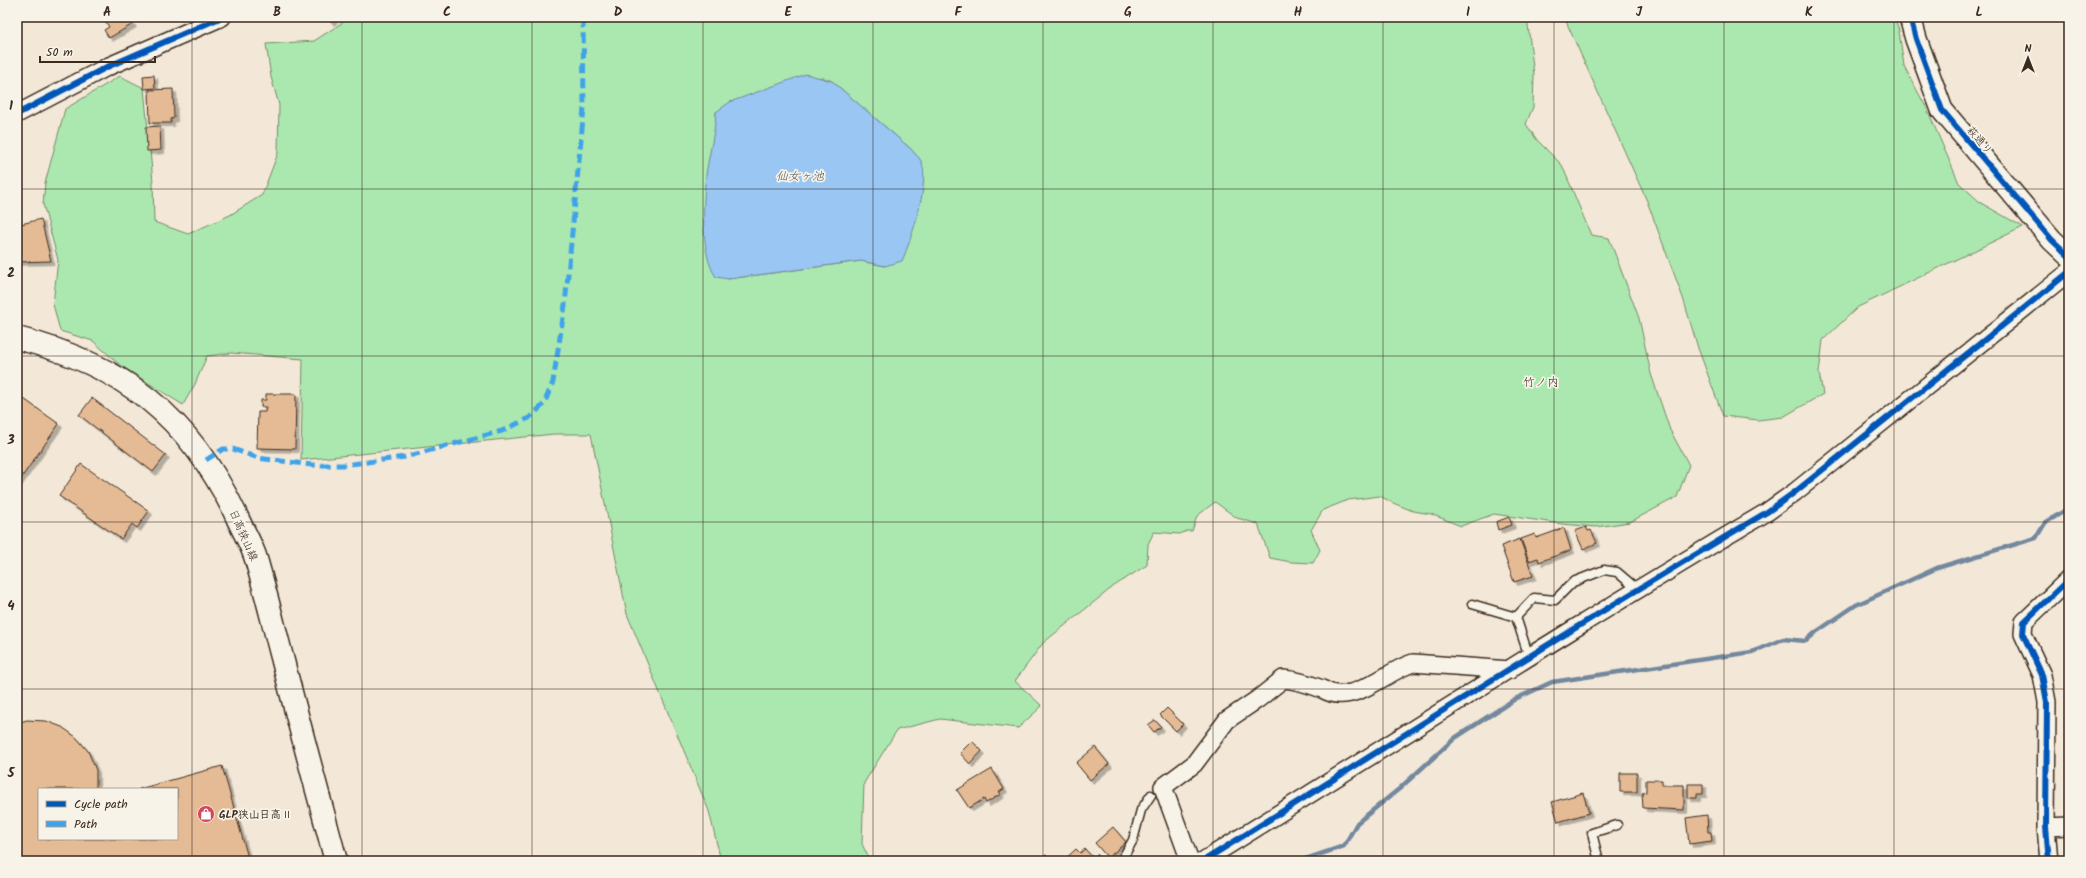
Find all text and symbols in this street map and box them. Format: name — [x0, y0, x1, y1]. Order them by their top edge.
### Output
text: A — [103, 2, 111, 23]
text: B — [273, 2, 281, 23]
text: C — [443, 2, 451, 23]
text: D — [614, 2, 623, 23]
text: E — [784, 2, 792, 23]
text: F — [954, 2, 962, 23]
text: G — [1124, 2, 1132, 23]
text: H — [1294, 2, 1303, 23]
text: I — [1466, 2, 1470, 23]
text: J — [1636, 2, 1643, 23]
text: K — [1805, 2, 1813, 23]
text: L — [1975, 2, 1983, 23]
scale bar — [40, 38, 155, 64]
north arrow — [2008, 38, 2048, 78]
text: N — [2025, 40, 2032, 58]
text: 50 m — [46, 43, 73, 62]
text: 1 — [9, 96, 13, 117]
street label: 萩通り — [1962, 122, 1997, 159]
water label: 仙女ヶ池 — [776, 167, 825, 186]
text: 2 — [7, 263, 15, 284]
district label: 竹ノ内 — [1523, 373, 1559, 392]
text: 3 — [6, 430, 15, 451]
street label: 日高狭山線 — [224, 507, 262, 564]
text: 4 — [7, 596, 15, 617]
text: 5 — [7, 763, 16, 784]
legend — [38, 788, 178, 840]
text: Cycle path — [74, 795, 128, 814]
shop icon: GLP狭山日高Ⅱ — [196, 804, 216, 824]
place label: GLP狭山日高Ⅱ — [219, 806, 293, 824]
text: Path — [74, 815, 97, 834]

